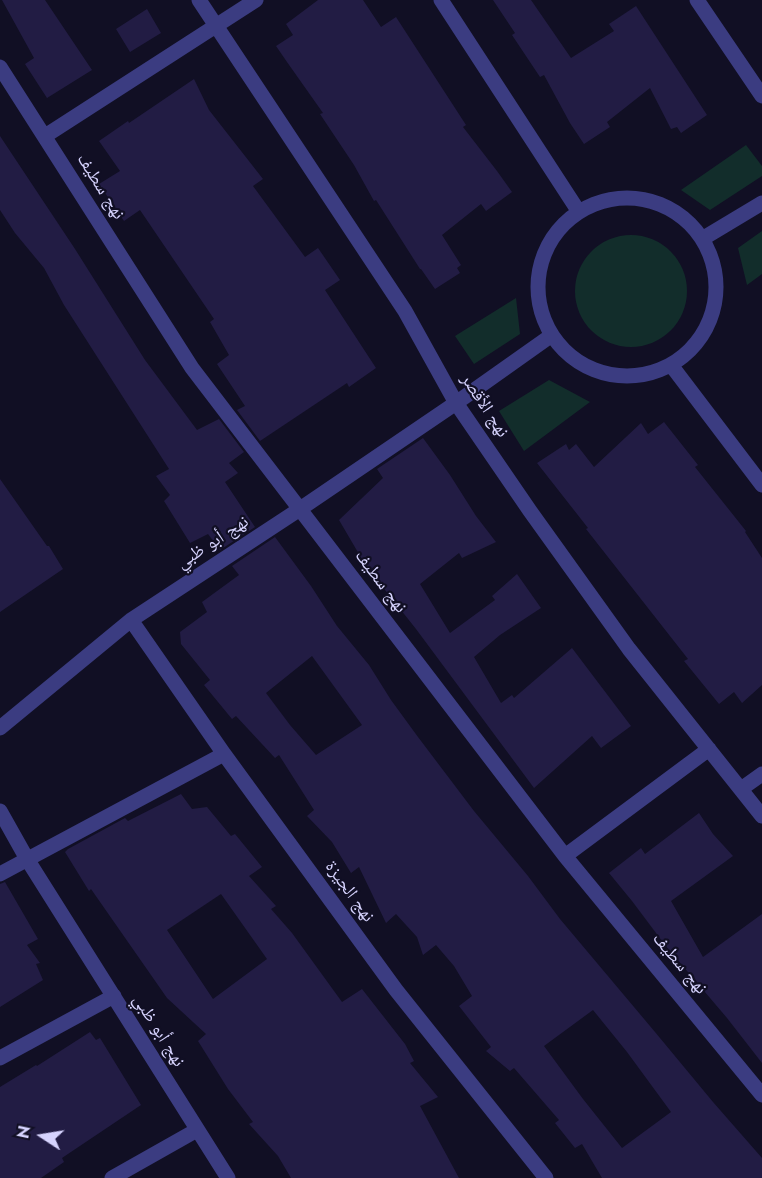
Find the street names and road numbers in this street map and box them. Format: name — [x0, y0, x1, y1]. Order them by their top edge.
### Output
street label: نهج سطيف — [71, 150, 129, 224]
street label: نهج الأقصر — [455, 370, 513, 442]
street label: نهج أبو ظبي — [173, 512, 253, 574]
street label: نهج سطيف — [349, 546, 411, 618]
street label: نهج الجيزة — [320, 857, 378, 927]
street label: نهج سطيف — [647, 929, 711, 999]
street label: نهج أبو ظبي — [127, 991, 189, 1071]

